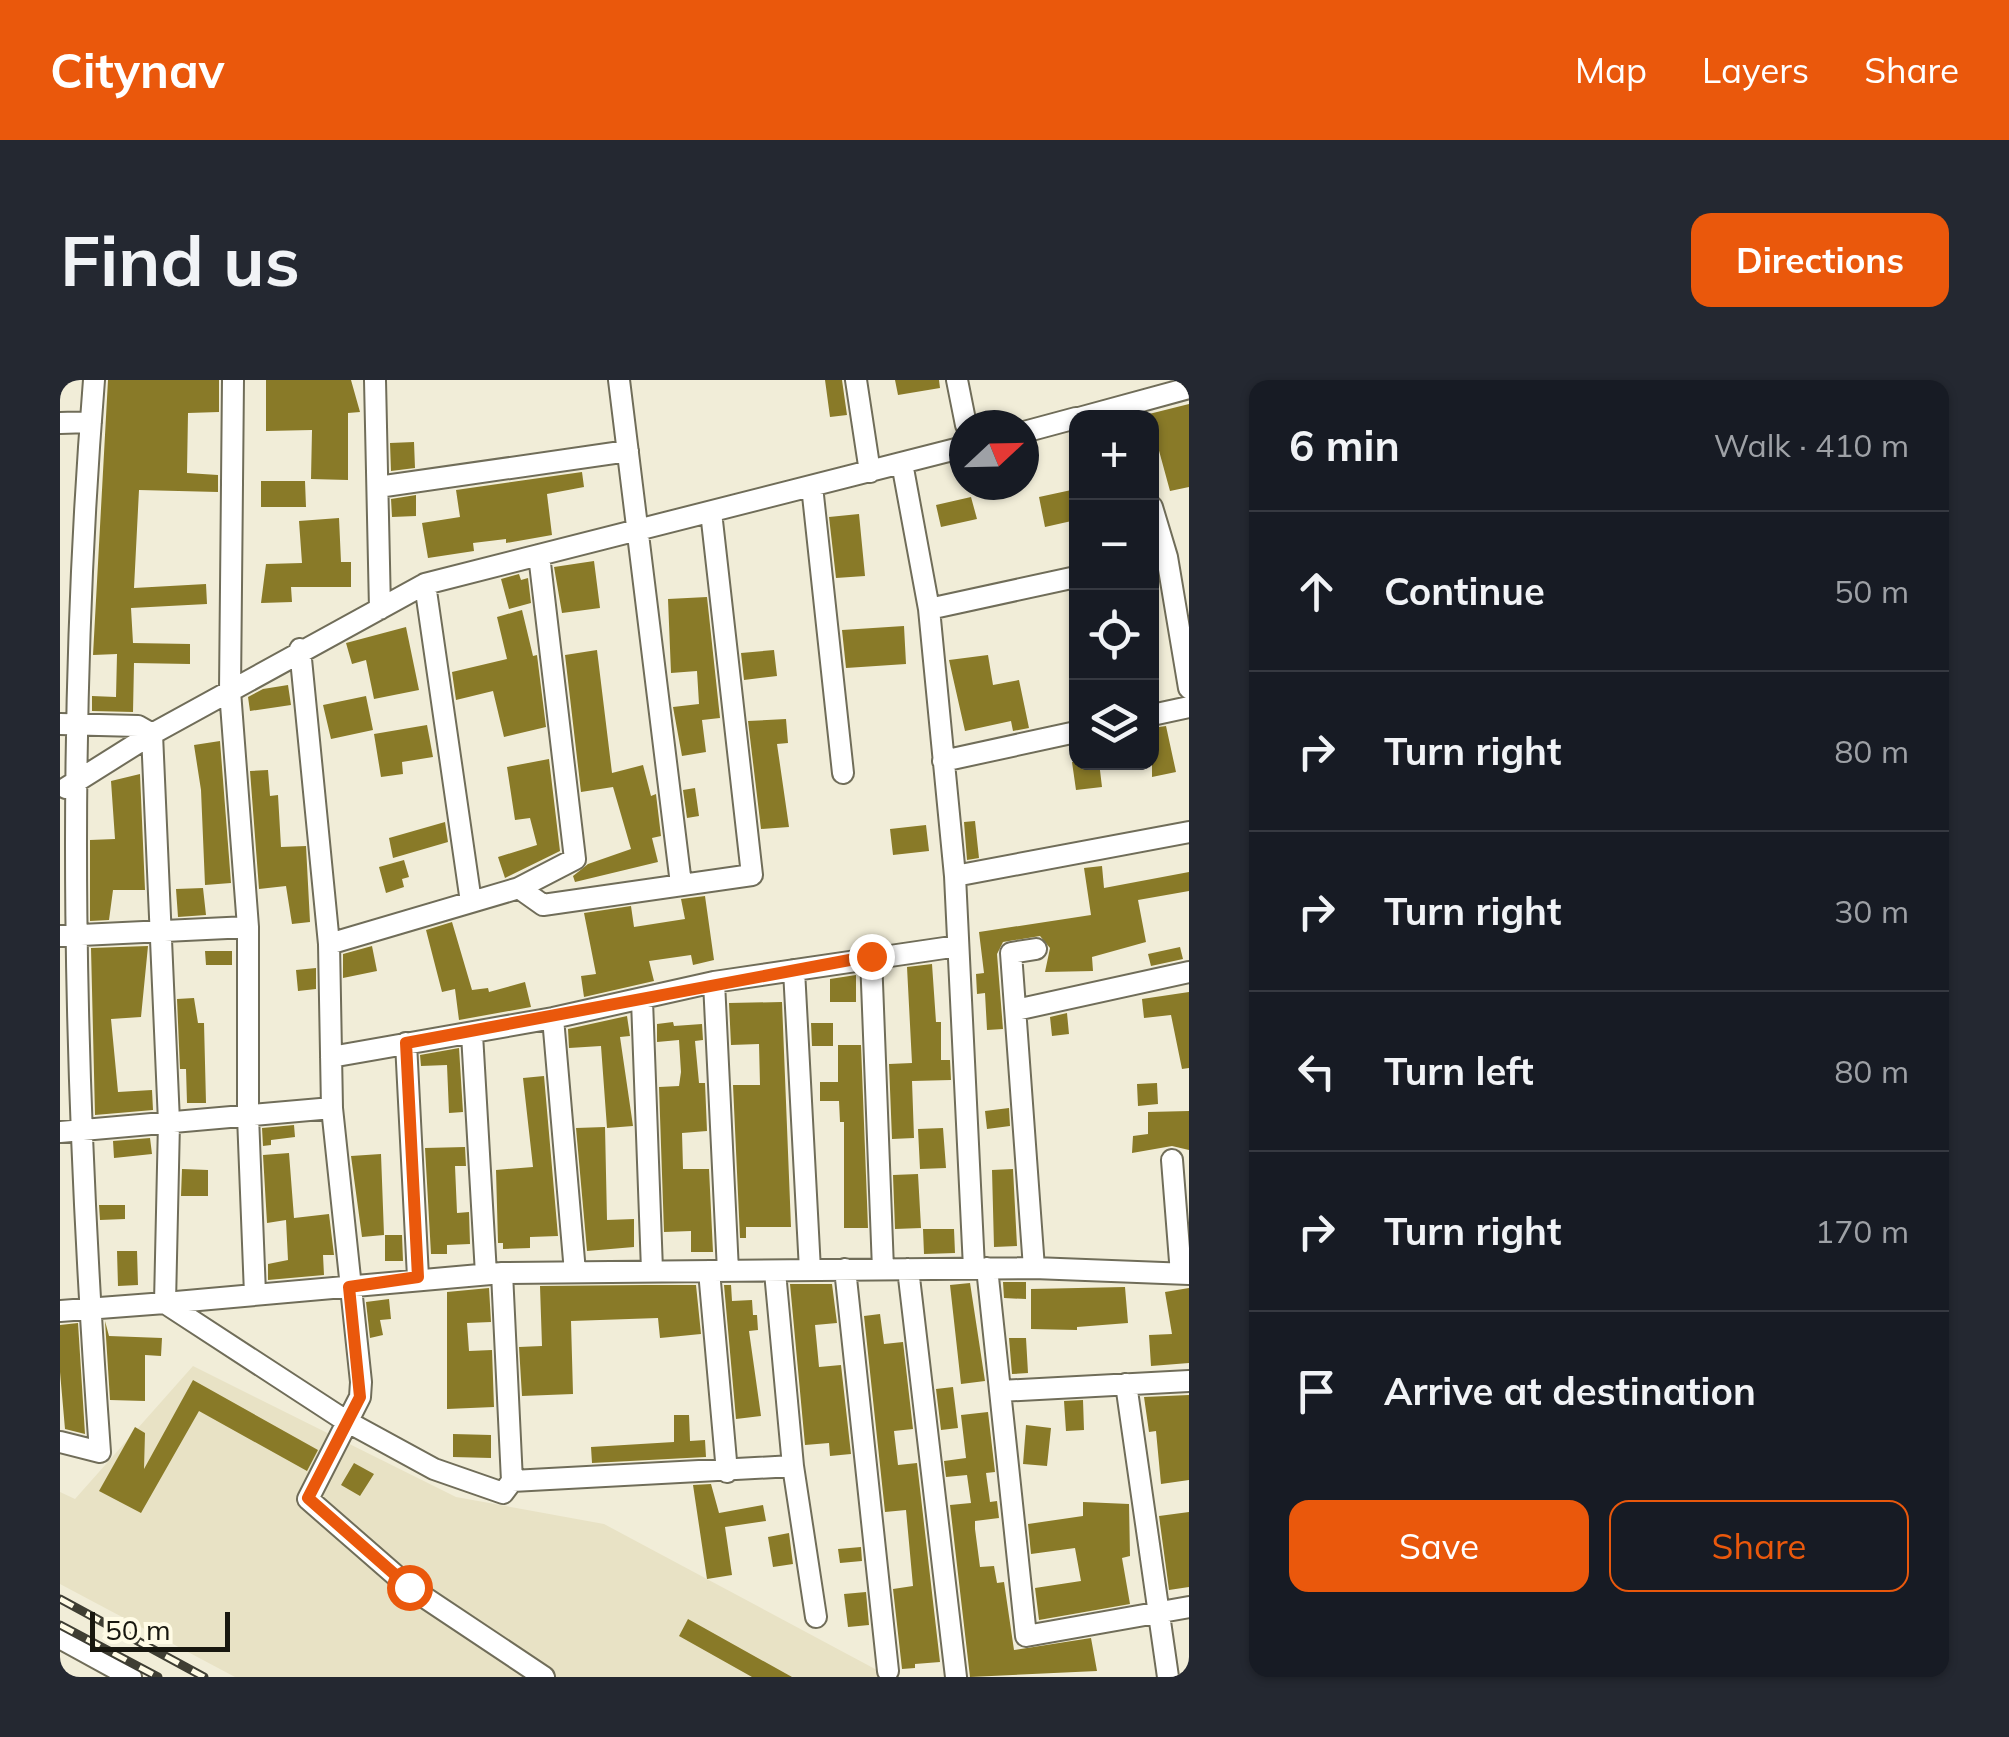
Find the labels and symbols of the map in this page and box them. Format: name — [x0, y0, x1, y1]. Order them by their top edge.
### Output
north arrow — [949, 410, 1039, 500]
route end — [849, 934, 895, 980]
route start — [387, 1565, 433, 1611]
scale bar — [90, 1607, 230, 1652]

